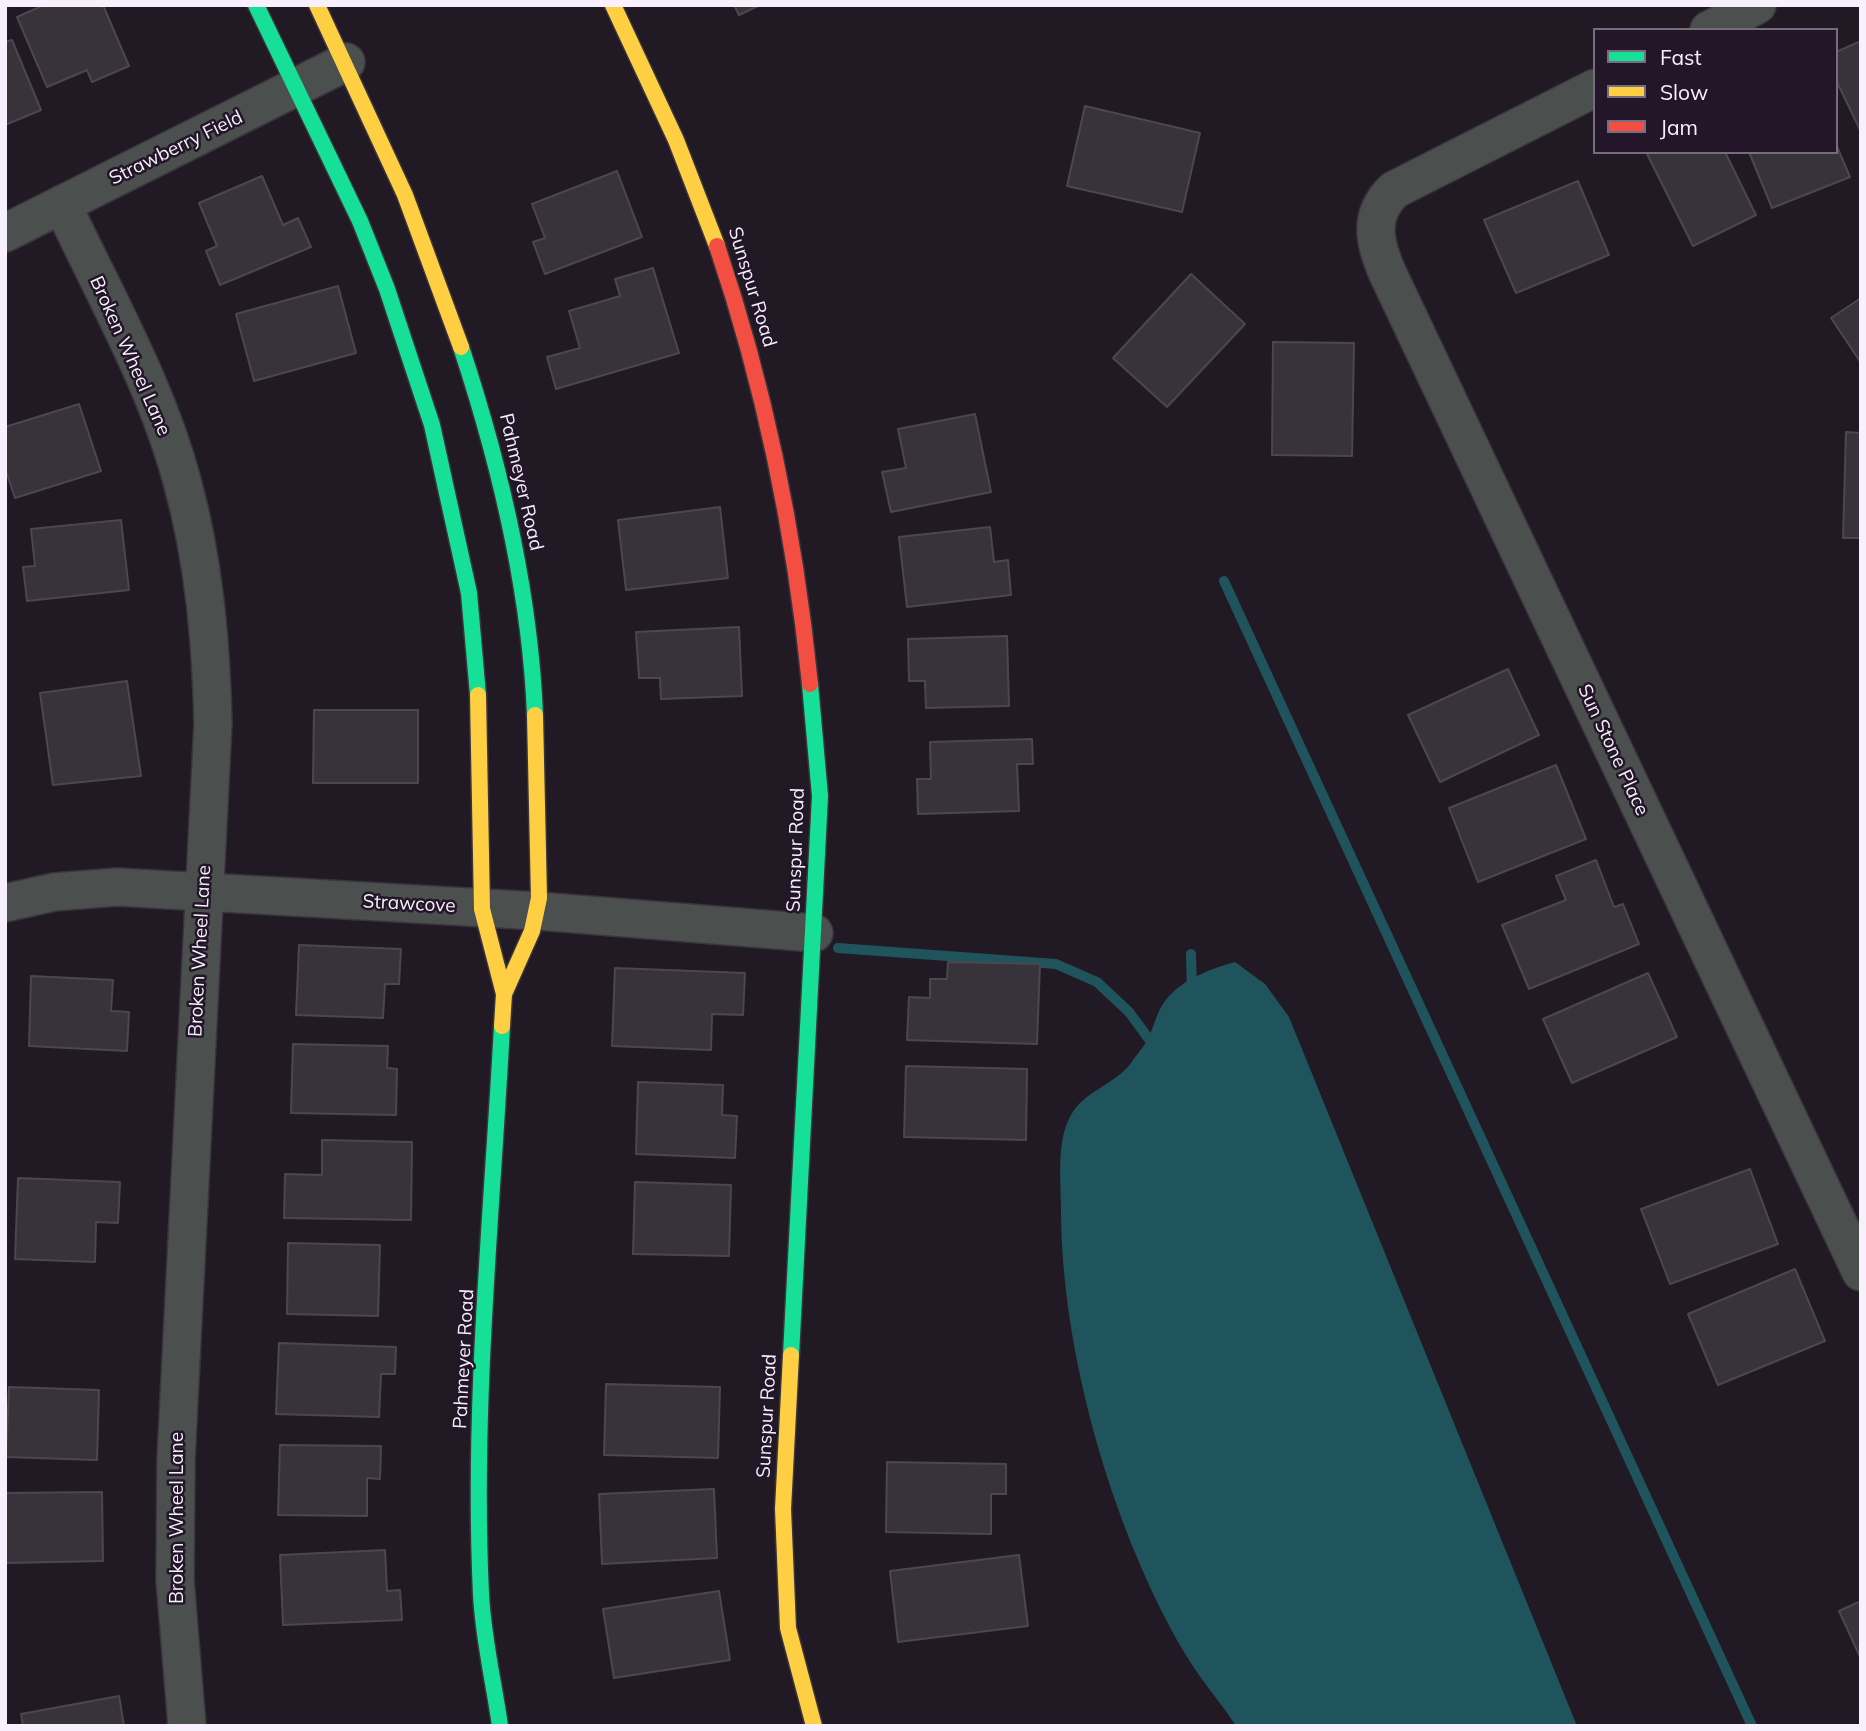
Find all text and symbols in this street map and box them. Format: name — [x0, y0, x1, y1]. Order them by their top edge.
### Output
legend — [1593, 28, 1838, 154]
text: Fast — [1660, 44, 1702, 70]
text: Slow — [1660, 79, 1708, 105]
street label: Strawberry Field — [106, 106, 246, 190]
text: Jam — [1660, 114, 1698, 140]
street label: Sunspur Road — [723, 224, 781, 350]
street label: Broken Wheel Lane — [85, 273, 175, 439]
street label: Pahmeyer Road — [494, 411, 548, 553]
street label: Sun Stone Place — [1573, 681, 1653, 819]
street label: Sunspur Road — [782, 788, 810, 912]
street label: Broken Wheel Lane — [184, 864, 216, 1038]
street label: Strawcove — [362, 890, 456, 918]
street label: Pahmeyer Road — [449, 1288, 479, 1430]
street label: Sunspur Road — [752, 1353, 782, 1479]
street label: Broken Wheel Lane — [166, 1432, 188, 1604]

